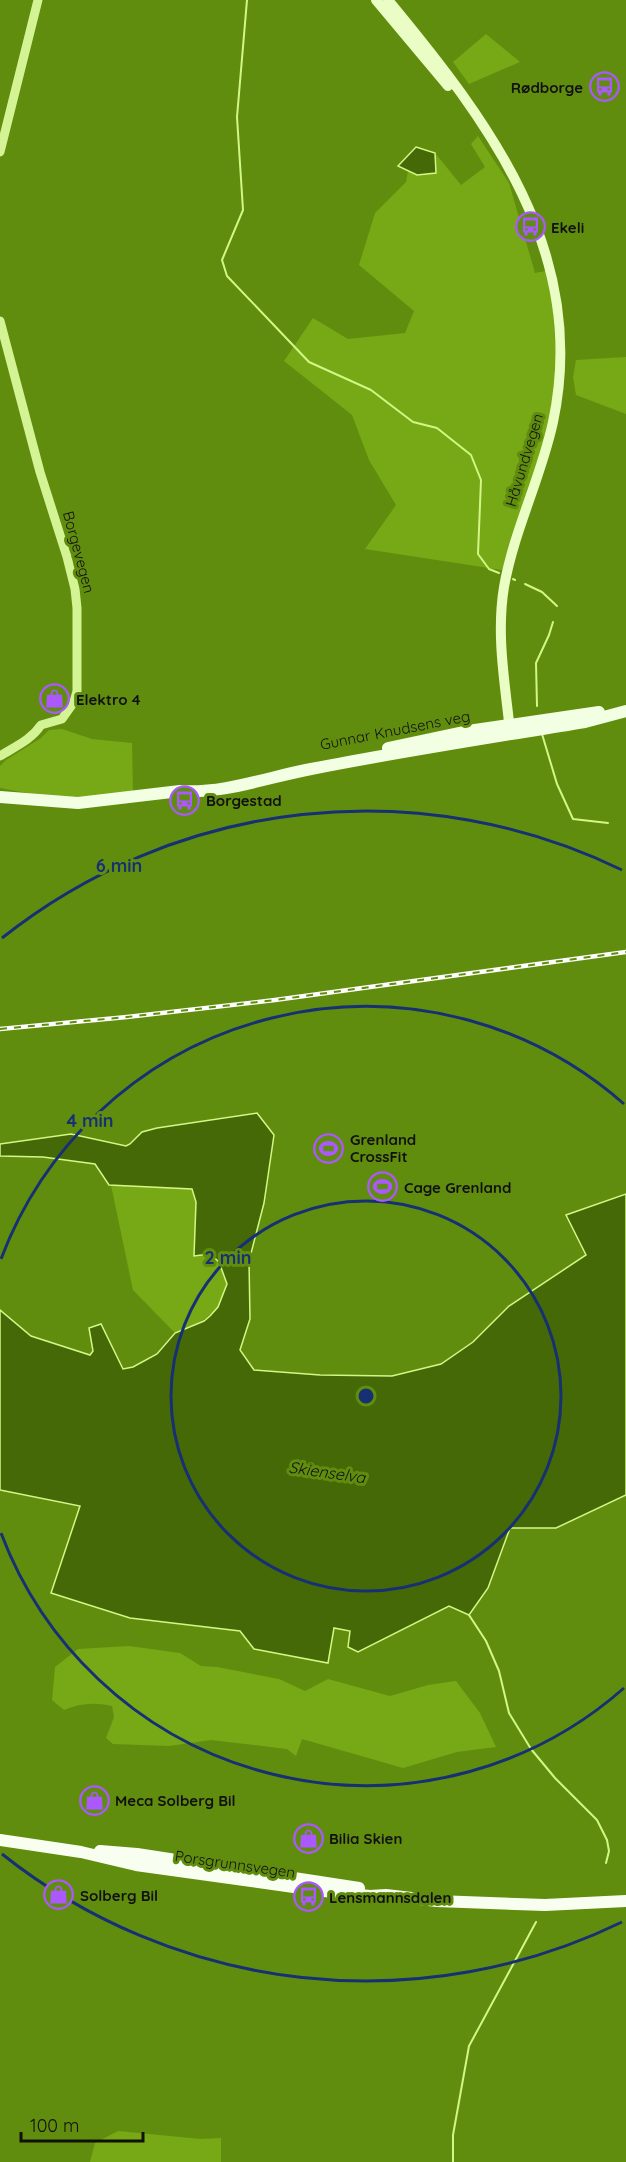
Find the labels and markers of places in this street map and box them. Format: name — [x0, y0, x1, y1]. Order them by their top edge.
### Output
bus stop icon: Rødborge — [588, 71, 620, 103]
place label: Rødborge — [511, 78, 583, 97]
bus stop icon: Ekeli — [514, 211, 546, 243]
place label: Ekeli — [551, 218, 584, 237]
shop icon: Elektro 4 — [39, 683, 71, 715]
place label: Elektro 4 — [76, 690, 141, 709]
bus stop icon: Borgestad — [169, 784, 201, 816]
place label: Borgestad — [206, 791, 282, 810]
place label: Grenland CrossFit — [350, 1130, 416, 1166]
sports icon: Grenland CrossFit — [313, 1132, 345, 1164]
sports icon: Cage Grenland — [367, 1171, 399, 1203]
place label: Cage Grenland — [404, 1178, 511, 1197]
centre of rings — [356, 1386, 376, 1406]
shop icon: Meca Solberg Bil — [78, 1784, 110, 1816]
place label: Meca Solberg Bil — [115, 1791, 236, 1810]
shop icon: Bilia Skien — [292, 1822, 324, 1854]
place label: Bilia Skien — [329, 1829, 402, 1848]
shop icon: Solberg Bil — [43, 1879, 75, 1911]
bus stop icon: Lensmannsdalen — [292, 1881, 324, 1913]
place label: Solberg Bil — [80, 1886, 158, 1905]
place label: Lensmannsdalen — [329, 1888, 451, 1907]

